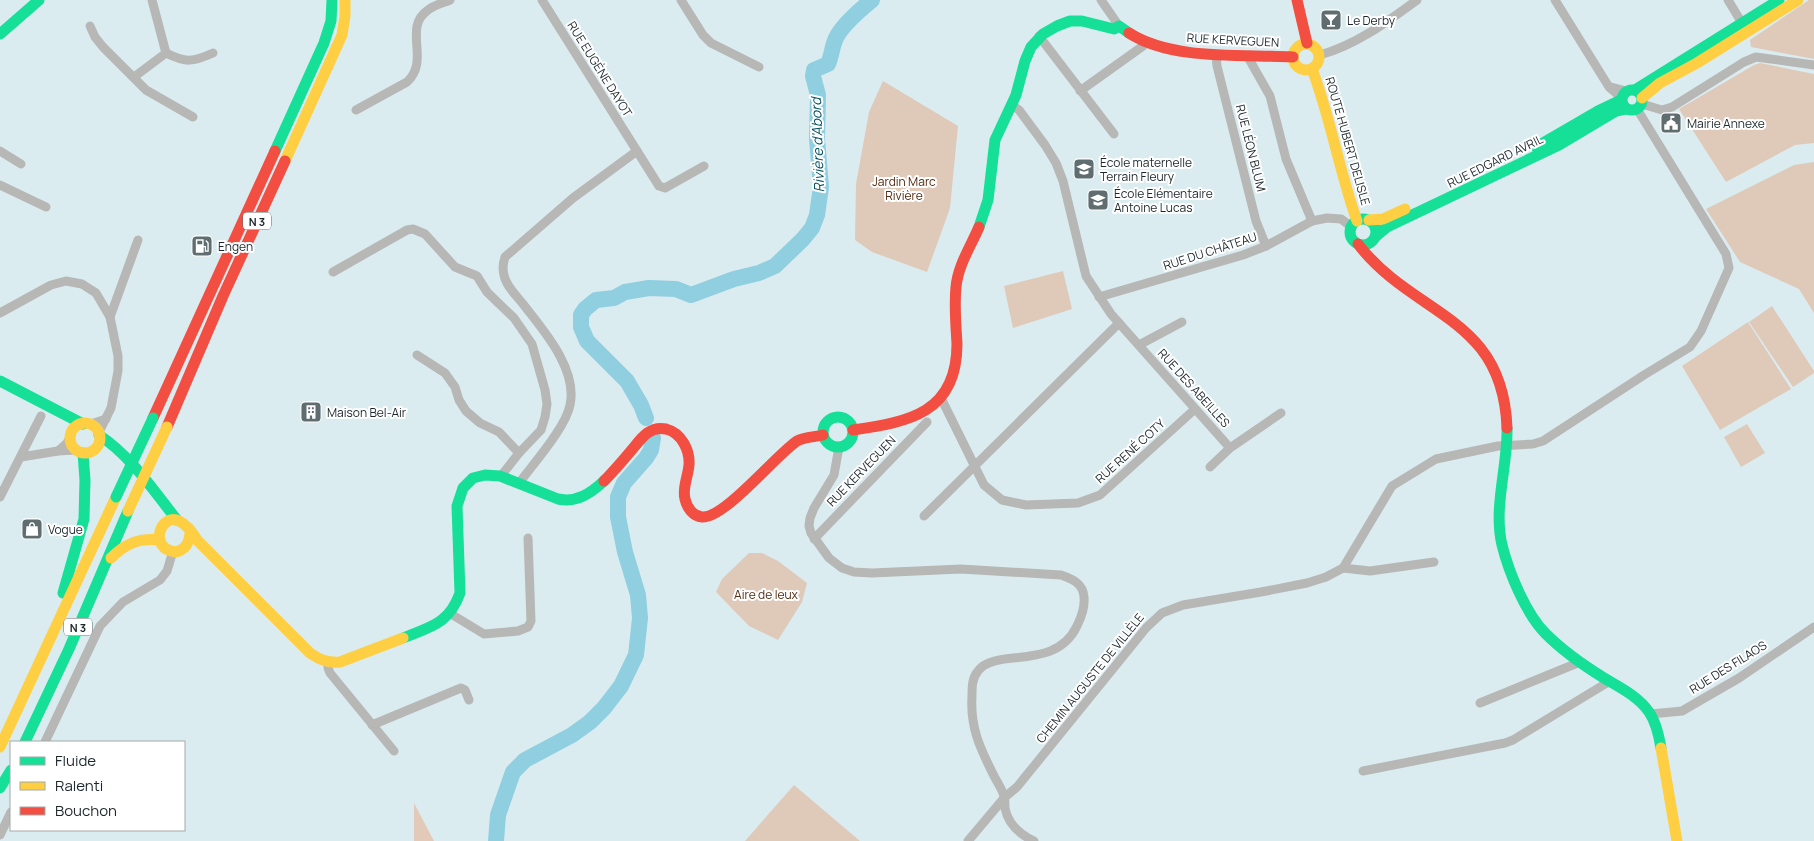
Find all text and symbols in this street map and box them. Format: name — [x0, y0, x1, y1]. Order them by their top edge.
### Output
bar icon: Le Derby — [1319, 8, 1343, 32]
place label: Le Derby — [1347, 12, 1396, 29]
street label: RUE EUGÉNE DAYOT — [564, 18, 637, 121]
street label: RUE KERVEGUEN — [1186, 29, 1280, 51]
street label: ROUTE HUBERT DELISLE — [1322, 75, 1375, 207]
water label: Rivière d'Abord — [806, 96, 828, 193]
street label: RUE LÉON BLUM — [1232, 103, 1270, 193]
public building icon: Mairie Annexe — [1659, 111, 1683, 135]
place label: Mairie Annexe — [1687, 115, 1765, 132]
street label: RUE EDGARD AVRIL — [1444, 130, 1546, 192]
place label: École maternelle Terrain Fleury — [1100, 154, 1192, 185]
school or university icon: École maternelle Terrain Fleury — [1072, 157, 1096, 181]
park label: Jardin Marc Rivière — [872, 173, 936, 204]
place label: École Elémentaire Antoine Lucas — [1114, 185, 1213, 216]
school or university icon: École Elémentaire Antoine Lucas — [1086, 188, 1110, 212]
road number: N 3 — [243, 212, 271, 230]
street label: RUE DU CHÂTEAU — [1161, 228, 1259, 274]
fuel station icon: Engen — [190, 234, 214, 258]
place label: Engen — [218, 238, 253, 255]
street label: RUE DES ABEILLES — [1154, 345, 1234, 431]
building icon: Maison Bel-Air — [299, 400, 323, 424]
place label: Maison Bel-Air — [327, 404, 407, 421]
street label: RUE RENÉ COTY — [1091, 415, 1169, 487]
street label: RUE KERVEGUEN — [823, 432, 899, 510]
shop icon: Vogue — [20, 517, 44, 541]
place label: Vogue — [48, 521, 83, 538]
park label: Aire de Ieux — [734, 586, 799, 603]
street label: CHEMIN AUGUSTE DE VILLÈLE — [1032, 609, 1148, 747]
road number: N 3 — [64, 618, 92, 636]
street label: RUE DES FILAOS — [1686, 636, 1770, 698]
legend — [10, 741, 185, 831]
text: Fluide — [55, 750, 96, 771]
text: Ralenti — [55, 775, 103, 796]
text: Bouchon — [55, 800, 117, 821]

